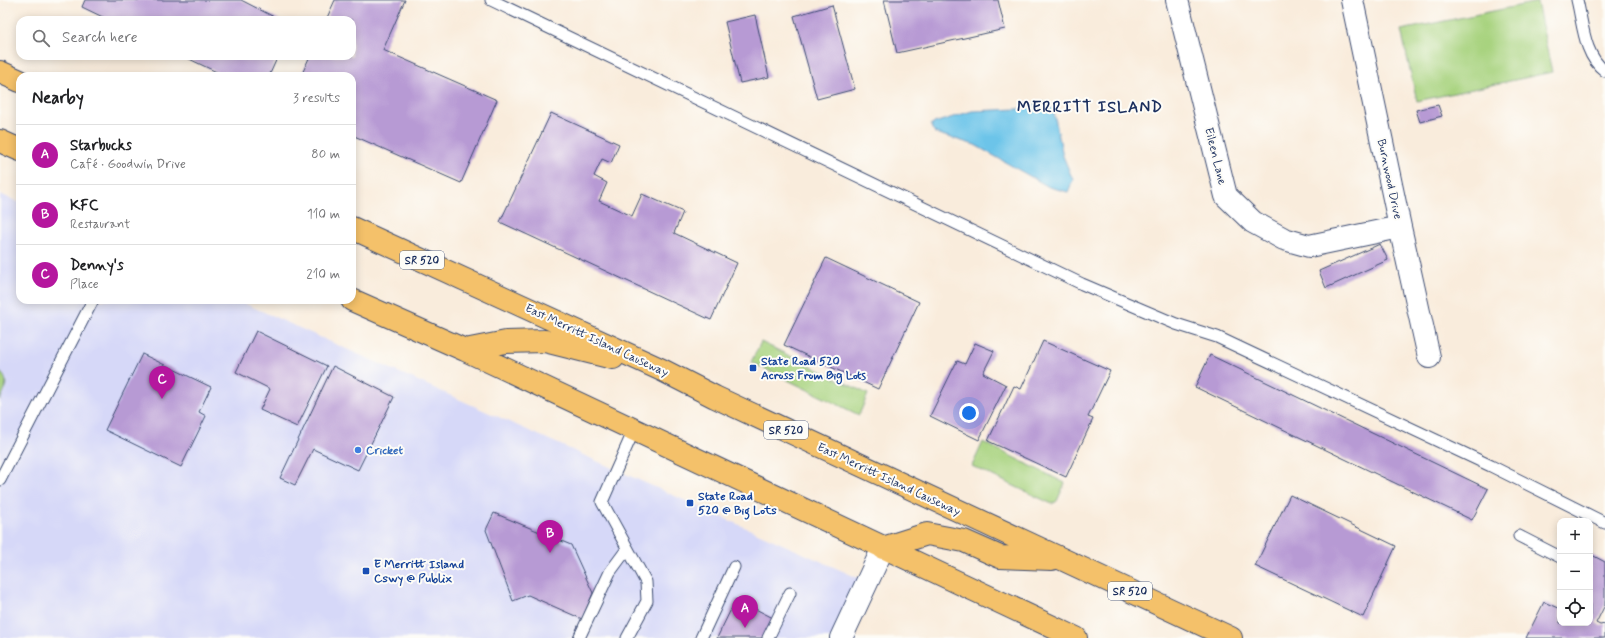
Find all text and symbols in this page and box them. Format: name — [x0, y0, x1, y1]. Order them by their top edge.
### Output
search box — [16, 16, 356, 60]
icon: search — [30, 27, 52, 49]
text: Search here — [62, 28, 138, 48]
text: Nearby — [32, 87, 84, 109]
text: 3 results — [293, 90, 340, 107]
district label: MERRITT ISLAND — [1017, 97, 1163, 118]
street label: Eileen Lane — [1200, 126, 1230, 187]
text: Starbucks — [70, 136, 132, 156]
street label: Burnwood Drive — [1373, 138, 1405, 221]
text: A — [41, 146, 49, 163]
text: 80 m — [311, 146, 340, 163]
text: Café · Goodwin Drive — [70, 156, 186, 173]
text: KFC — [70, 196, 98, 216]
text: B — [41, 206, 49, 223]
text: 110 m — [307, 206, 340, 223]
text: Restaurant — [70, 216, 130, 233]
road number: SR 520 — [400, 251, 444, 269]
text: Denny's — [70, 256, 124, 276]
text: C — [40, 266, 50, 283]
text: 210 m — [306, 266, 340, 283]
text: Place — [70, 276, 99, 293]
street label: East Merritt Island Causeway — [522, 301, 671, 381]
place label: State Road 520 Across From Big Lots — [761, 354, 866, 385]
marker: State Road 520 Across From Big Lots — [748, 363, 758, 373]
pin: C — [149, 366, 175, 399]
your location — [959, 403, 979, 423]
road number: SR 520 — [764, 421, 808, 439]
street label: East Merritt Island Causeway — [814, 440, 963, 520]
place label: Cricket — [366, 443, 403, 459]
marker: Cricket — [353, 445, 363, 455]
place label: State Road 520 @ Big Lots — [698, 489, 777, 520]
marker: State Road 520 @ Big Lots — [685, 498, 695, 508]
map controls — [1557, 518, 1593, 626]
button: + — [1557, 518, 1593, 554]
pin: B — [537, 520, 563, 553]
button: − — [1557, 554, 1593, 590]
place label: E Merritt Island Cswy @ Publix — [374, 557, 465, 587]
marker: E Merritt Island Cswy @ Publix — [361, 566, 371, 576]
road number: SR 520 — [1108, 582, 1152, 600]
button: locate — [1557, 590, 1593, 626]
pin: A — [732, 595, 758, 628]

